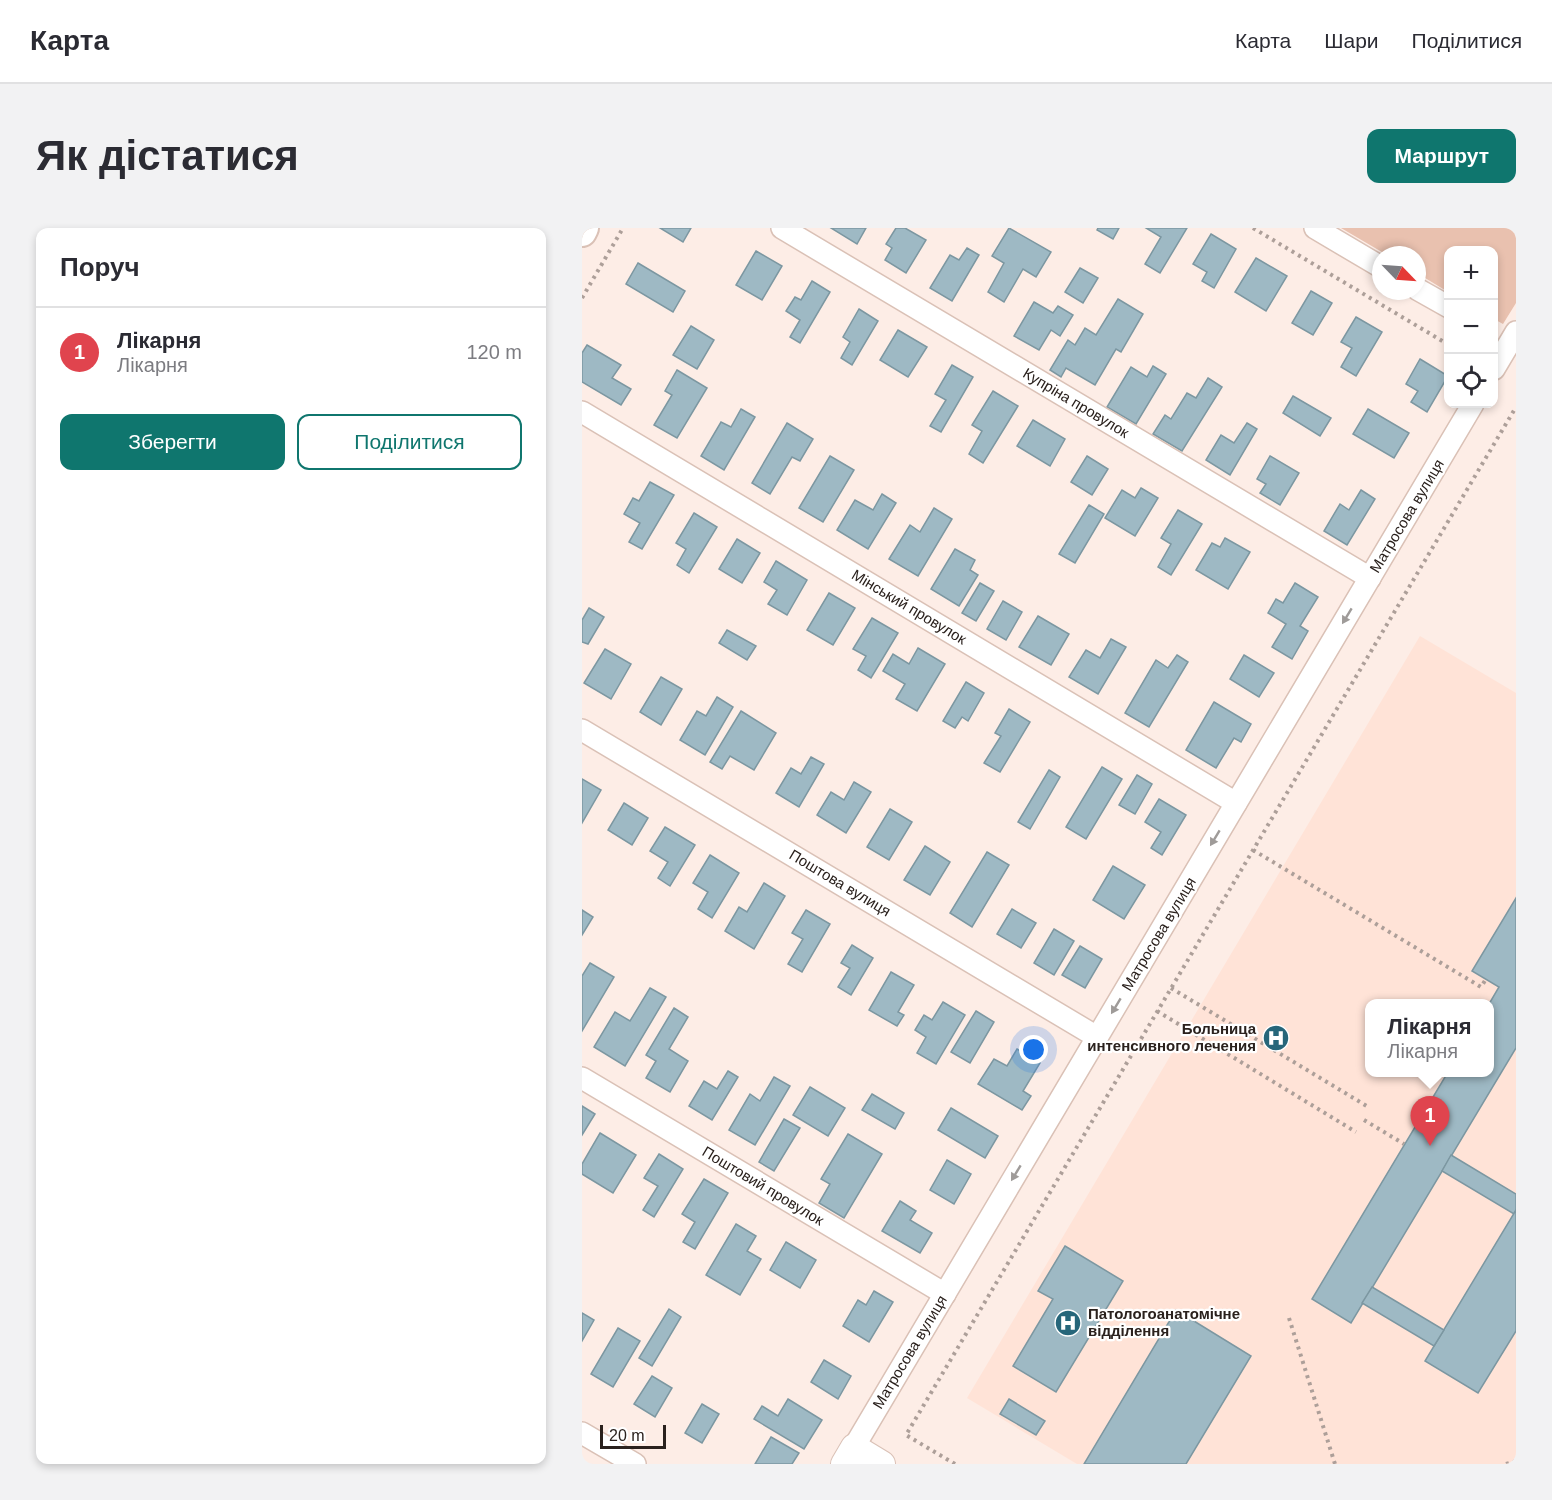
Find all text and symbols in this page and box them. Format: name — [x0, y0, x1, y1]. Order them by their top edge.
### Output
text: Карта — [30, 25, 109, 56]
text: Карта — [1235, 29, 1291, 52]
text: Шари — [1324, 29, 1379, 52]
text: Поділитися — [1412, 29, 1522, 52]
button: Маршрут — [1367, 129, 1516, 183]
text: Як дістатися — [36, 132, 299, 179]
north arrow — [1372, 246, 1426, 300]
map controls — [1444, 246, 1498, 408]
button: + — [1444, 246, 1498, 300]
text: Поруч — [60, 252, 140, 282]
button: − — [1444, 300, 1498, 354]
text: Лікарня — [117, 328, 201, 353]
text: 1 — [74, 341, 85, 363]
text: 120 m — [466, 341, 522, 363]
text: Лікарня — [117, 354, 188, 376]
button: locate — [1444, 354, 1498, 408]
street label: Купріна провулок — [1020, 364, 1133, 441]
button: Зберегти — [60, 414, 285, 470]
button: Поділитися — [297, 414, 522, 470]
street label: Матросова вулиця — [1366, 456, 1447, 576]
street label: Мінський провулок — [849, 566, 970, 648]
one-way arrow — [1342, 608, 1352, 625]
one-way arrow — [1210, 830, 1221, 846]
street label: Поштова вулиця — [787, 846, 894, 920]
street label: Матросова вулиця — [1118, 874, 1199, 994]
one-way arrow — [1110, 998, 1121, 1014]
popup — [1365, 999, 1494, 1077]
text: Лікарня — [1387, 1014, 1472, 1039]
place label: Больница интенсивного лечения — [1087, 1020, 1257, 1054]
hospital icon: Больница интенсивного лечения — [1261, 1023, 1291, 1053]
your location — [1019, 1035, 1048, 1064]
text: Лікарня — [1387, 1040, 1458, 1062]
pin: 1 — [1410, 1096, 1450, 1146]
street label: Поштовий провулок — [700, 1143, 827, 1229]
one-way arrow — [1011, 1165, 1021, 1182]
street label: Матросова вулиця — [869, 1292, 950, 1412]
place label: Патологоанатомічне відділення — [1088, 1305, 1240, 1339]
hospital icon: Патологоанатомічне відділення — [1053, 1308, 1083, 1338]
scale bar — [600, 1422, 666, 1450]
text: 20 m — [609, 1427, 645, 1444]

